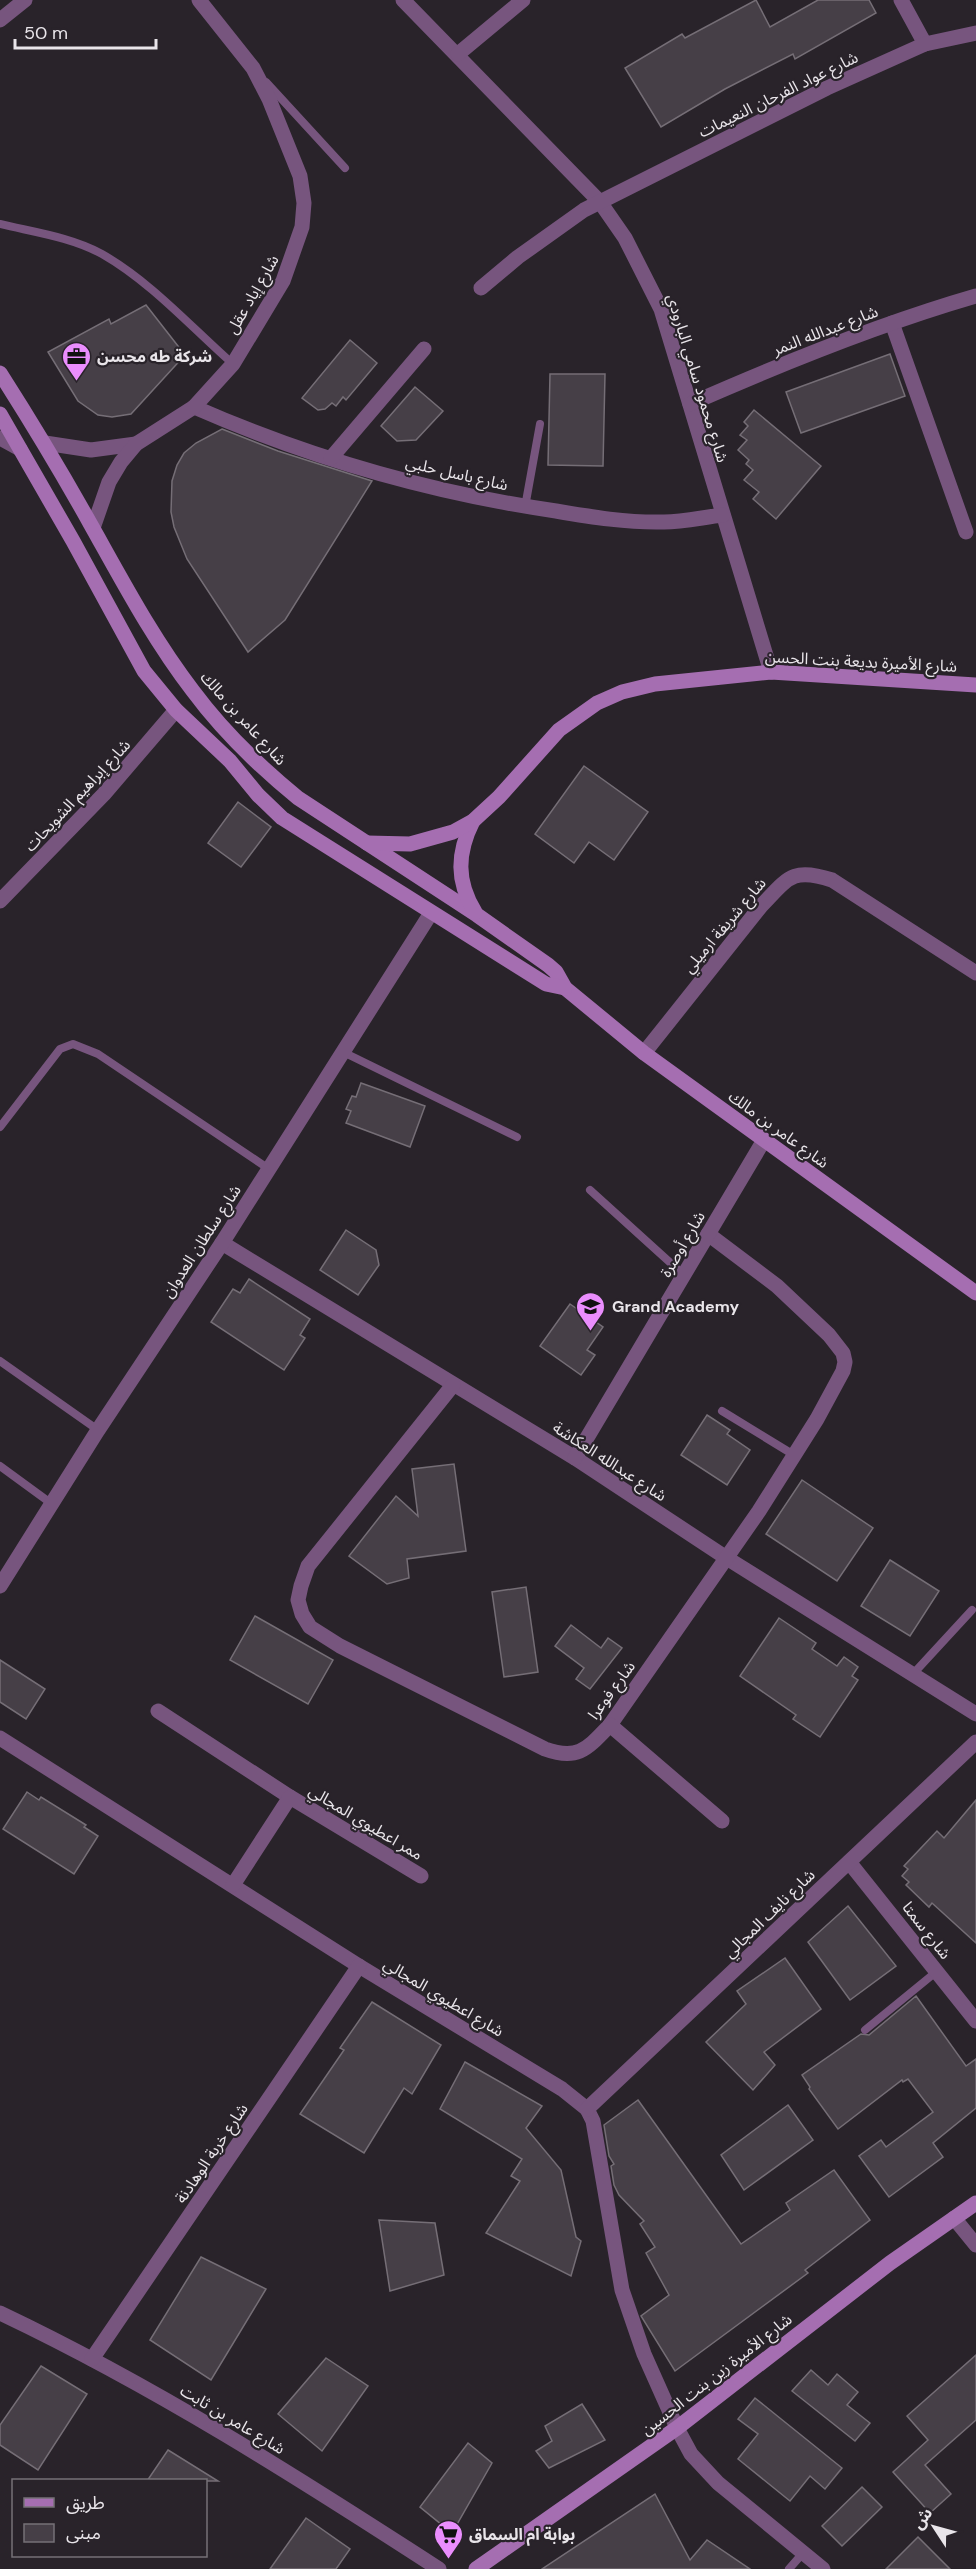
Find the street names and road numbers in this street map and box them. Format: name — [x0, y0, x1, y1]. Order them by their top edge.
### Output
street label: شارع عواد الفرحان النعيمات — [695, 47, 862, 144]
street label: شارع إياد عقل — [221, 251, 285, 339]
street label: شارع محمود سامي البارودي — [660, 291, 733, 466]
street label: شارع عبدالله النمر — [769, 301, 882, 362]
street label: شارع باسل حلبي — [403, 452, 510, 497]
street label: شارع الأميرة بديعة بنت الحسن — [764, 646, 958, 679]
street label: شارع عامر بن مالك — [194, 667, 291, 771]
street label: شارع إبراهيم الشويحات — [20, 735, 136, 857]
street label: شارع شريفة ارميلي — [678, 873, 772, 979]
street label: شارع عامر بن مالك — [723, 1086, 833, 1175]
street label: شارع سلطان العدوان — [157, 1181, 248, 1303]
street label: شارع أوصرة — [655, 1207, 712, 1282]
street label: شارع عبدالله العكاشة — [548, 1417, 671, 1508]
street label: شارع فوعرا — [583, 1657, 641, 1725]
street label: ممر اعطيوي المجالي — [304, 1780, 427, 1866]
street label: شارع نايف المجالي — [719, 1864, 821, 1964]
street label: شارع سمتا — [896, 1897, 956, 1965]
street label: شارع اعطيوي المجالي — [379, 1953, 508, 2043]
street label: شارع خربة الوهادنة — [170, 2099, 254, 2208]
street label: شارع الأميرة زين بنت الحسين — [636, 2309, 797, 2442]
street label: شارع عامر بن ثابت — [175, 2380, 289, 2461]

